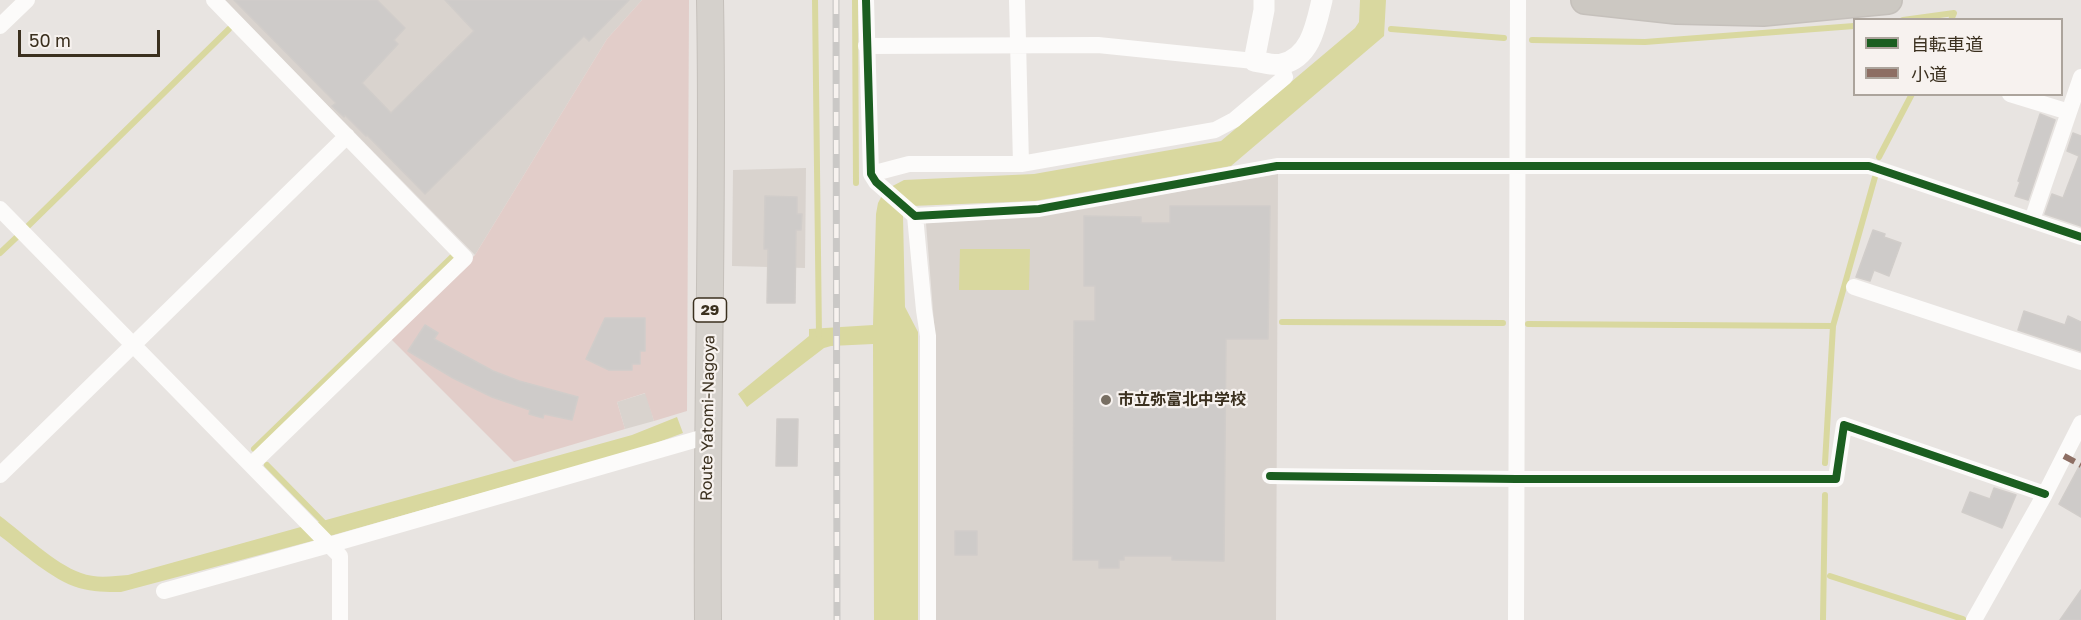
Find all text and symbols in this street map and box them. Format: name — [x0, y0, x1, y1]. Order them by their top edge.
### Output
scale bar — [21, 18, 164, 56]
legend — [1853, 18, 2063, 96]
text: 50 m — [29, 29, 71, 51]
text: 自転車道 — [1911, 33, 1983, 55]
text: 小道 — [1911, 63, 1947, 85]
road number: 29 — [694, 298, 726, 322]
street label: Route Yatomi-Nagoya — [697, 335, 719, 501]
place label: 市立弥富北中学校 — [1118, 390, 1246, 410]
marker: 市立弥富北中学校 — [1099, 393, 1113, 407]

